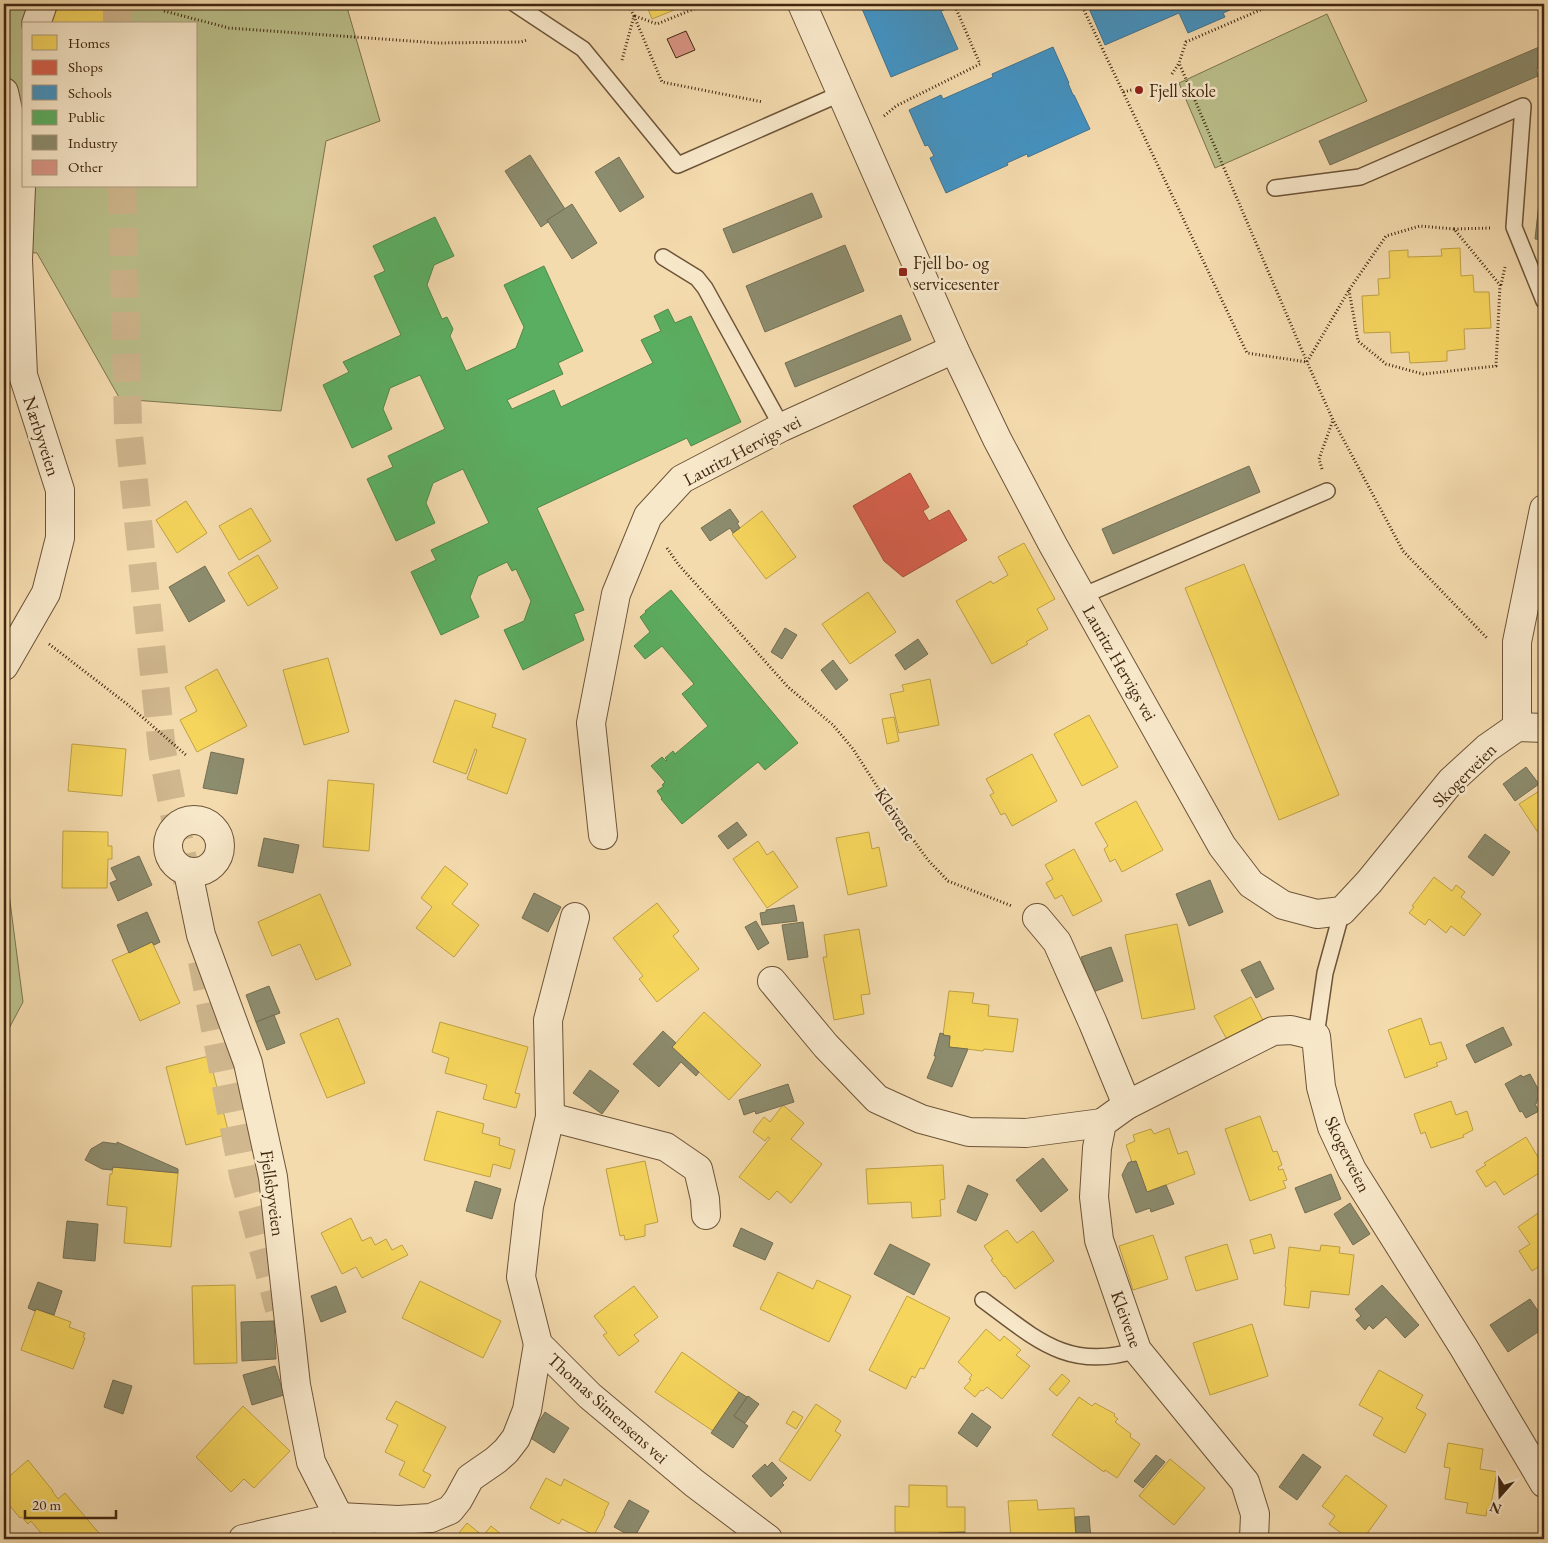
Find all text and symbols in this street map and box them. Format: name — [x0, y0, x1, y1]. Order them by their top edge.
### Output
legend — [22, 22, 198, 188]
text: Homes — [68, 33, 110, 52]
text: Shops — [68, 57, 103, 76]
place label: Fjell skole — [1149, 79, 1216, 102]
text: Schools — [68, 83, 112, 102]
marker: Fjell skole — [1133, 84, 1145, 96]
text: Public — [68, 107, 105, 126]
text: Industry — [68, 133, 118, 152]
text: Other — [68, 157, 103, 176]
place label: Fjell bo- og servicesenter — [913, 251, 999, 295]
marker: Fjell bo- og servicesenter — [897, 266, 909, 278]
street label: Nærbyveien — [18, 393, 66, 479]
street label: Lauritz Hervigs vei — [679, 409, 805, 491]
street label: Lauritz Hervigs vei — [1078, 601, 1163, 725]
street label: Skogerveien — [1427, 738, 1501, 812]
street label: Kleivene — [870, 783, 922, 845]
street label: Skogerveien — [1320, 1112, 1377, 1196]
street label: Fjellsbyveien — [256, 1148, 290, 1238]
street label: Kleivene — [1106, 1287, 1148, 1351]
street label: Thomas Simensens vei — [543, 1348, 674, 1469]
north arrow — [1476, 1470, 1526, 1520]
scale bar — [25, 1488, 116, 1520]
text: 20 m — [32, 1495, 61, 1514]
text: N — [1487, 1498, 1504, 1519]

